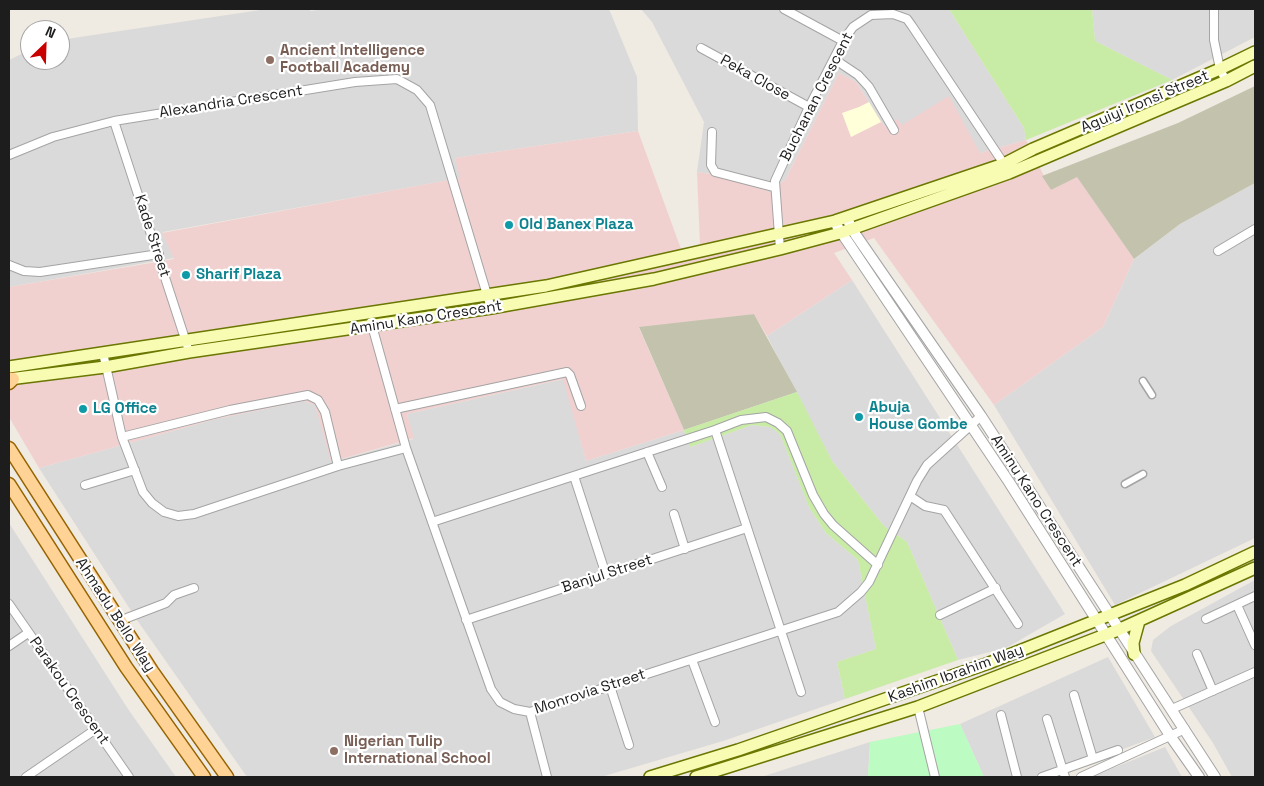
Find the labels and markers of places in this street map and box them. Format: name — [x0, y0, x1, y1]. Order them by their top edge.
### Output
place label: Ancient Intelligence Football Academy — [280, 42, 425, 77]
marker: Ancient Intelligence Football Academy — [264, 54, 276, 66]
place label: Old Banex Plaza — [519, 216, 633, 234]
marker: Old Banex Plaza — [503, 219, 515, 231]
place label: Sharif Plaza — [196, 266, 281, 284]
marker: Sharif Plaza — [180, 269, 192, 281]
place label: Abuja House Gombe — [869, 399, 968, 434]
place label: LG Office — [93, 400, 157, 418]
marker: LG Office — [77, 403, 89, 415]
marker: Abuja House Gombe — [853, 411, 865, 423]
place label: Nigerian Tulip International School — [344, 733, 491, 768]
marker: Nigerian Tulip International School — [328, 745, 340, 757]

